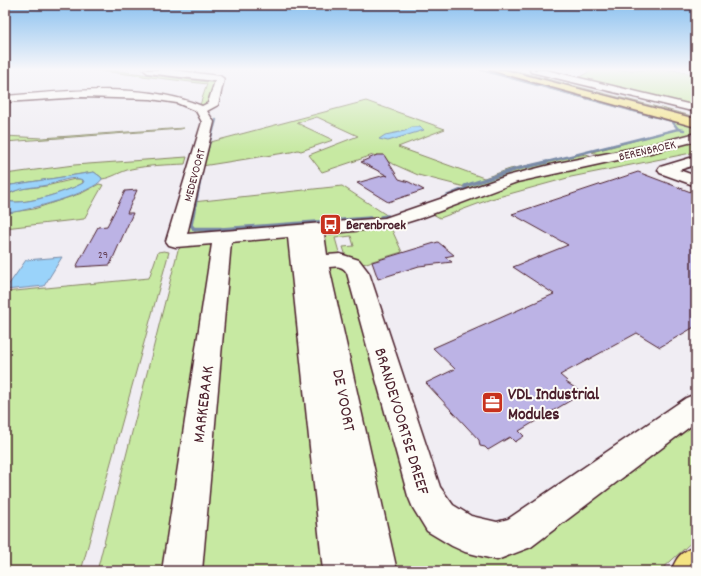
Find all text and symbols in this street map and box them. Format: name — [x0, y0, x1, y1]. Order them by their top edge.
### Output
street label: BERENBROEK — [617, 137, 678, 166]
street label: MEDEVOORT — [180, 147, 211, 204]
bus stop icon: Berenbroek — [317, 211, 343, 237]
place label: Berenbroek — [346, 216, 406, 236]
house number: 29 — [98, 247, 108, 264]
street label: BRANDEVOORTSE DREEF — [366, 345, 434, 499]
street label: MARKEBAAK — [188, 364, 222, 444]
street label: DE VOORT — [324, 367, 360, 434]
place label: VDL Industrial Modules — [508, 384, 600, 428]
office icon: VDL Industrial Modules — [480, 390, 506, 416]

